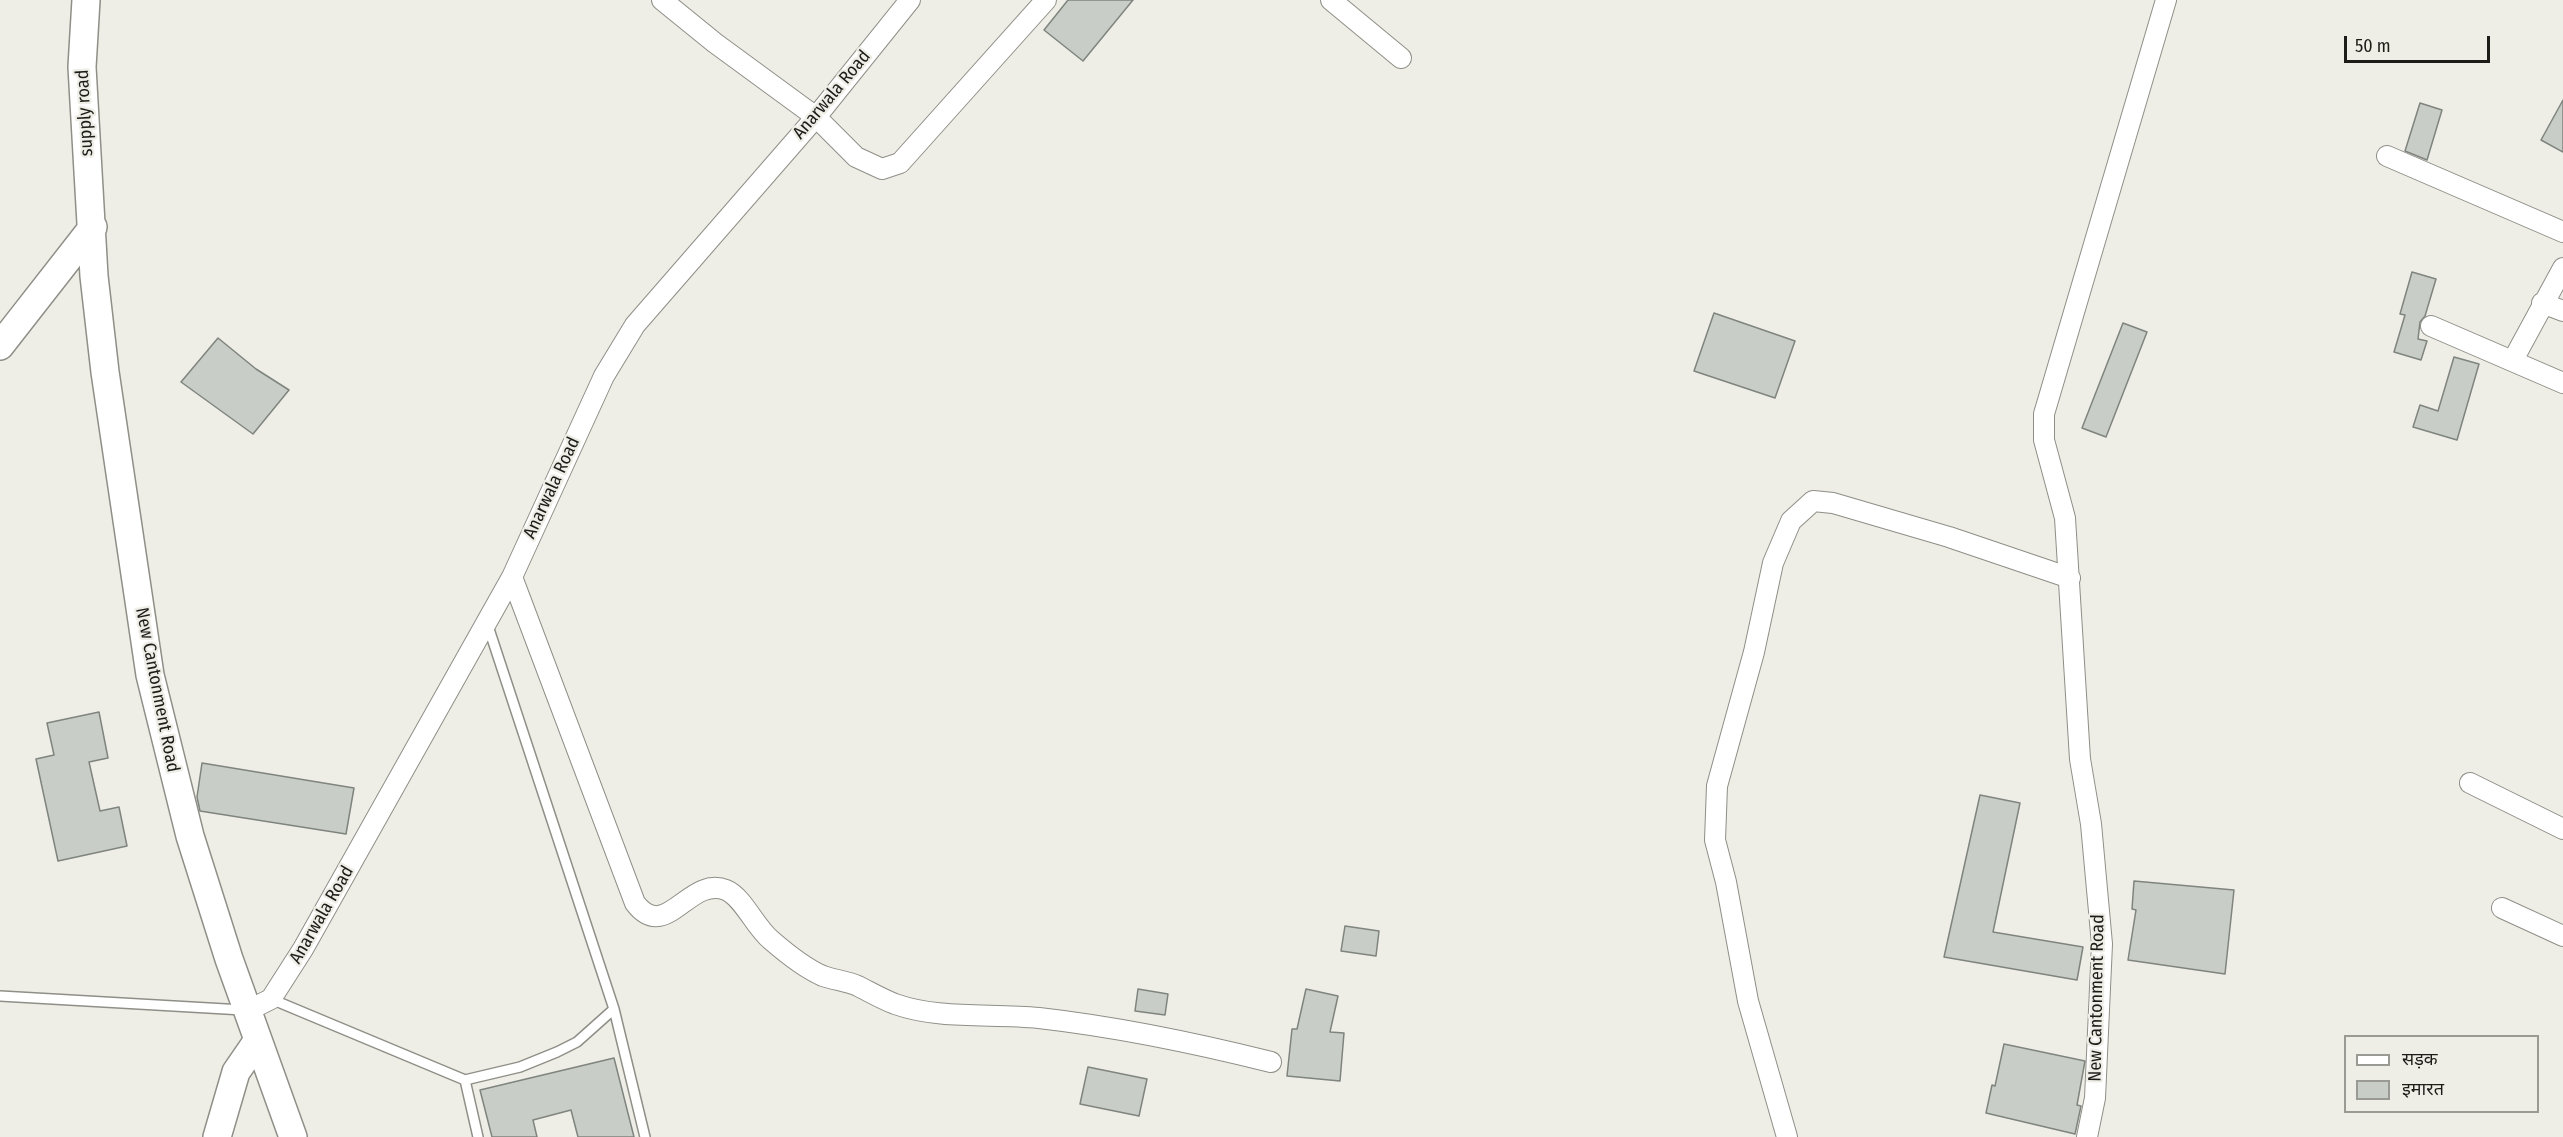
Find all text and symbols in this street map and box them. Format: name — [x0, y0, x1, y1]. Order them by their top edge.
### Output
scale bar — [2347, 24, 2492, 62]
text: 50 m — [2355, 35, 2391, 57]
street label: Anarwala Road — [789, 46, 875, 144]
street label: supply road — [72, 69, 98, 157]
street label: Anarwala Road — [519, 434, 585, 542]
street label: New Cantonment Road — [130, 606, 184, 774]
street label: Anarwala Road — [285, 862, 359, 968]
street label: New Cantonment Road — [2085, 914, 2109, 1082]
legend — [2344, 1035, 2539, 1113]
text: सड़क — [2402, 1048, 2438, 1070]
text: इमारत — [2402, 1078, 2444, 1100]

